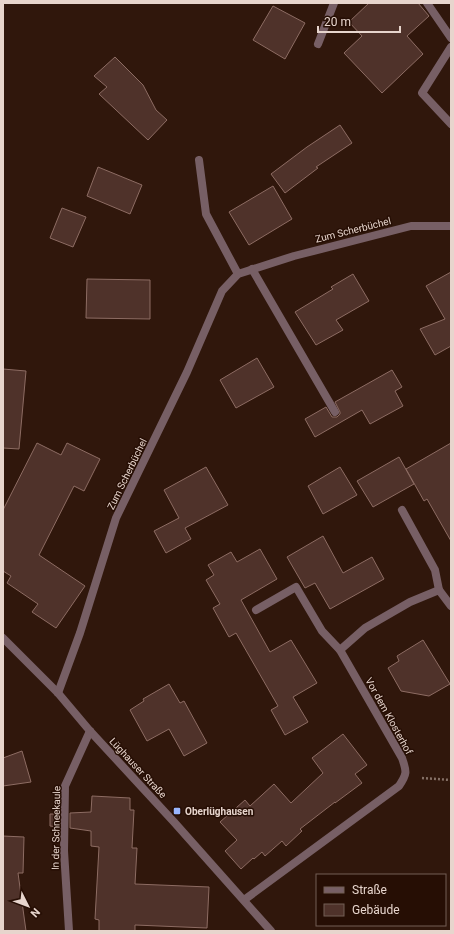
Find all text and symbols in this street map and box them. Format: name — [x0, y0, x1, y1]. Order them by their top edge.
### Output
scale bar — [318, 8, 400, 34]
text: 20 m — [324, 15, 351, 29]
street label: Zum Scherbüchel — [314, 215, 392, 245]
street label: Zum Scherbüchel — [105, 437, 149, 511]
street label: Vor dem Klosterhof — [363, 676, 415, 757]
street label: Lüghauser Straße — [107, 736, 169, 800]
street label: In der Schneekaule — [50, 786, 62, 870]
marker: Oberlüghausen — [172, 806, 182, 816]
place label: Oberlüghausen — [185, 806, 254, 817]
legend — [316, 874, 446, 926]
text: Straße — [352, 883, 387, 897]
north arrow — [8, 886, 48, 926]
text: Gebäude — [352, 903, 400, 917]
text: N — [27, 905, 42, 920]

